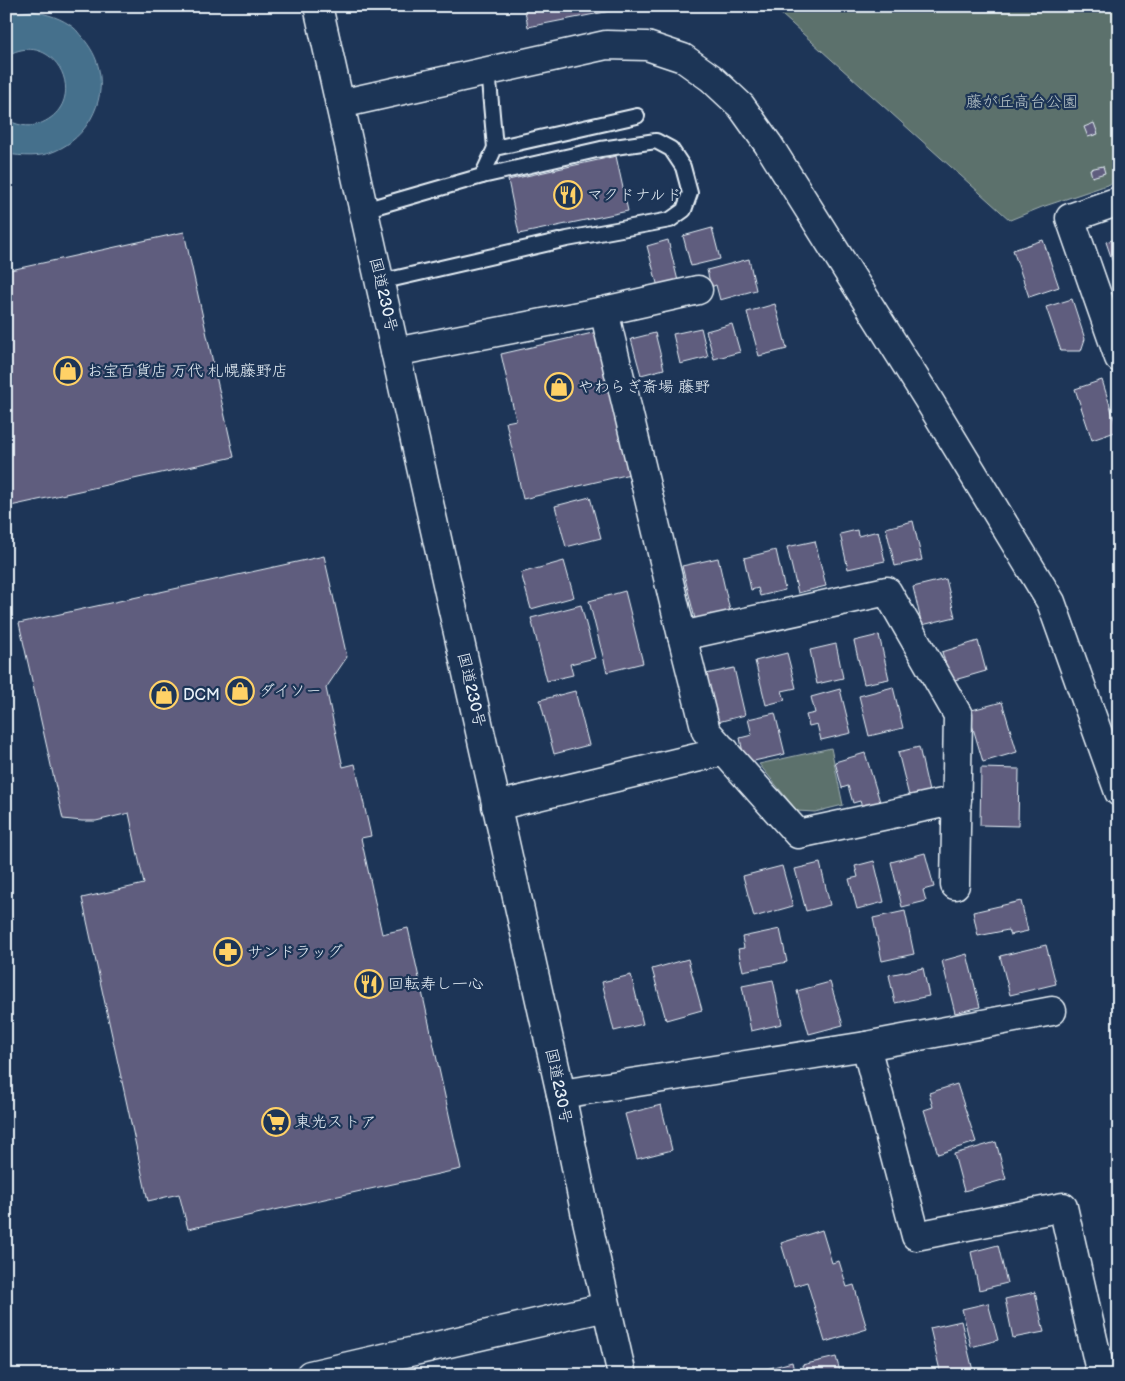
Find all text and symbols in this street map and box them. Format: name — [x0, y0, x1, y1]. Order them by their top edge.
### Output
park label: 藤が丘高台公園 — [966, 93, 1078, 112]
restaurant icon: マクドナルド — [553, 180, 583, 210]
place label: マクドナルド — [587, 186, 682, 205]
street label: 国道230号 — [365, 256, 401, 334]
shop icon: お宝百貨店 万代 札幌藤野店 — [53, 356, 83, 386]
place label: お宝百貨店 万代 札幌藤野店 — [87, 362, 288, 381]
shop icon: やわらぎ斎場 藤野 — [544, 372, 574, 402]
place label: やわらぎ斎場 藤野 — [578, 378, 710, 397]
street label: 国道230号 — [453, 651, 489, 729]
shop icon: ダイソー — [225, 676, 255, 706]
shop icon: DCM — [149, 680, 179, 710]
place label: ダイソー — [259, 682, 321, 701]
place label: DCM — [183, 686, 220, 705]
pharmacy icon: サンドラッグ — [213, 937, 243, 967]
place label: サンドラッグ — [247, 943, 343, 962]
restaurant icon: 回転寿し一心 — [354, 969, 384, 999]
place label: 回転寿し一心 — [388, 975, 484, 994]
street label: 国道230号 — [541, 1047, 575, 1125]
supermarket icon: 東光ストア — [261, 1107, 291, 1137]
place label: 東光ストア — [295, 1113, 376, 1132]

